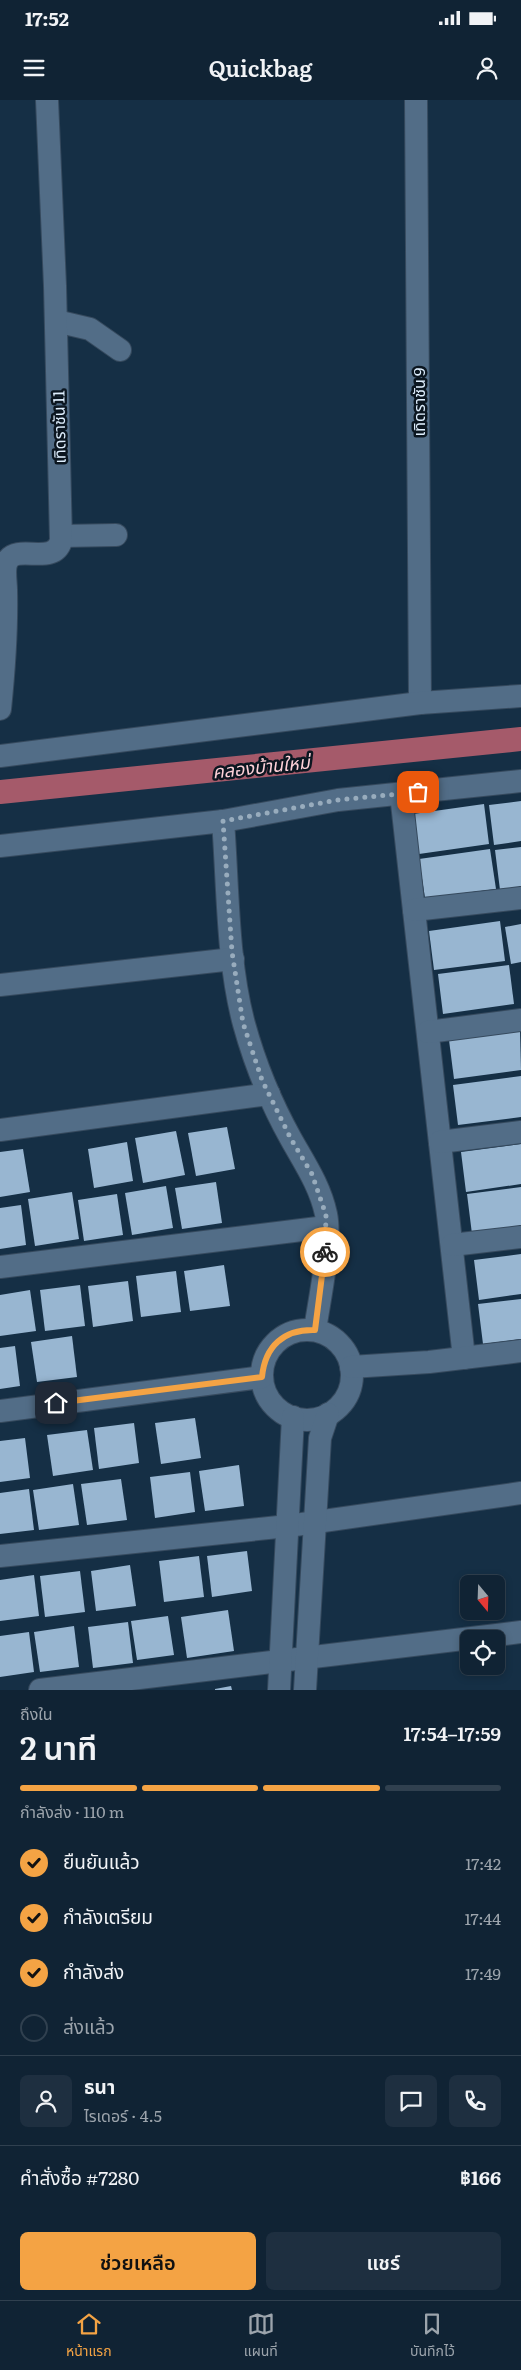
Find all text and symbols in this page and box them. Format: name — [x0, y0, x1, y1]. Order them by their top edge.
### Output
text: 17:52 — [25, 4, 69, 32]
text: Quickbag — [208, 51, 313, 84]
icon: menu — [20, 54, 48, 82]
icon: person — [473, 54, 501, 82]
street label: เทิดราชัน 9 — [406, 368, 430, 436]
street label: เทิดราชัน 11 — [45, 390, 71, 464]
water label: คลองบ้านใหม่ — [211, 747, 314, 785]
pin — [397, 771, 439, 813]
icon: bag — [404, 778, 432, 806]
courier — [300, 1227, 350, 1277]
icon: bike — [311, 1238, 339, 1266]
pin — [35, 1382, 77, 1424]
icon: home — [42, 1389, 70, 1417]
north arrow — [460, 1575, 505, 1620]
map controls — [460, 1575, 505, 1675]
button: locate — [460, 1630, 505, 1675]
text: ถึงใน — [20, 1701, 53, 1725]
text: 17:54–17:59 — [403, 1719, 501, 1747]
text: 2 นาที — [20, 1722, 97, 1770]
text: กำลังส่ง · 110 m — [20, 1799, 124, 1823]
text: ยืนยันแล้ว — [63, 1847, 140, 1875]
icon: check — [20, 1849, 48, 1877]
text: 17:42 — [465, 1851, 501, 1875]
text: กำลังเตรียม — [63, 1902, 153, 1930]
icon: check — [20, 1904, 48, 1932]
text: 17:44 — [465, 1906, 501, 1930]
text: กำลังส่ง — [63, 1957, 124, 1985]
icon: check — [20, 1959, 48, 1987]
text: 17:49 — [465, 1961, 501, 1985]
text: ส่งแล้ว — [63, 2012, 115, 2040]
text: ธนา — [84, 2072, 115, 2100]
button: person — [20, 2075, 72, 2127]
button: chat — [385, 2075, 437, 2127]
button: phone — [449, 2075, 501, 2127]
text: ไรเดอร์ · 4.5 — [84, 2103, 162, 2127]
text: คำสั่งซื้อ #7280 — [20, 2163, 139, 2191]
text: ฿166 — [460, 2163, 501, 2191]
button: ช่วยเหลือ — [20, 2232, 256, 2290]
button: แชร์ — [266, 2232, 501, 2290]
tab: หน้าแรก — [66, 2310, 112, 2362]
tab: แผนที่ — [244, 2310, 278, 2362]
tab: บันทึกไว้ — [410, 2310, 455, 2362]

